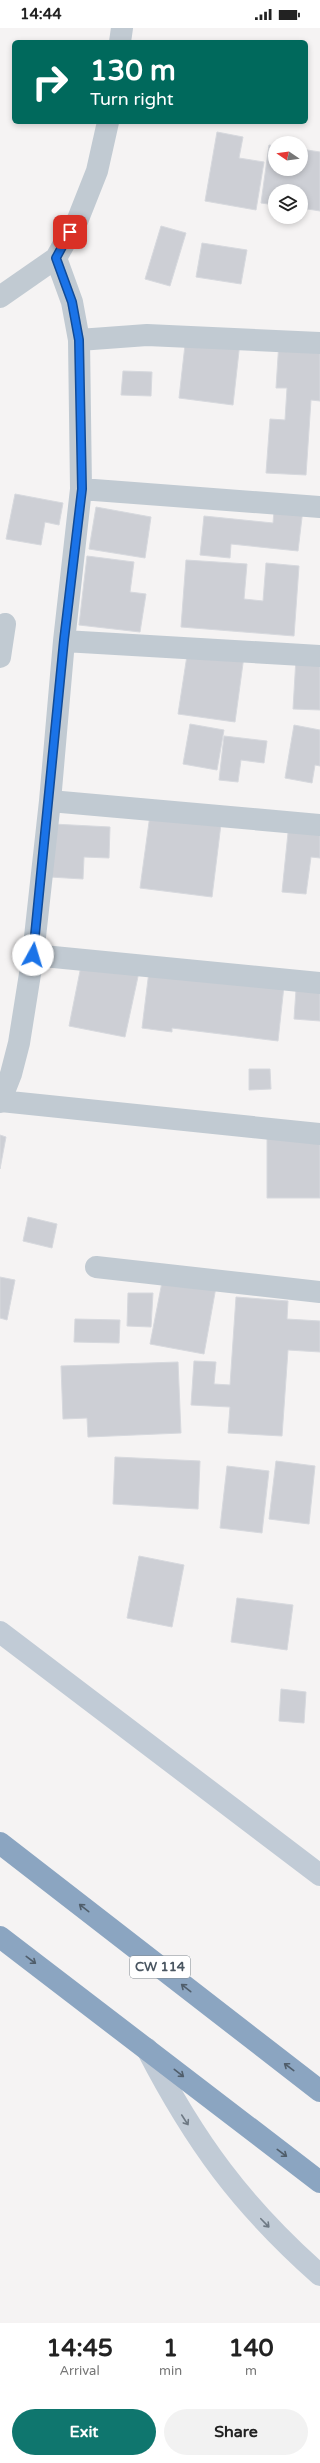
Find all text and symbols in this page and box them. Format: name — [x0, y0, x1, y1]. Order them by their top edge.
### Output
text: 14:44 — [20, 5, 62, 23]
text: 130 m — [90, 54, 176, 88]
icon: right — [24, 56, 76, 108]
text: Turn right — [90, 88, 174, 110]
north arrow — [268, 136, 308, 176]
map controls — [268, 136, 308, 224]
button: layers — [268, 184, 308, 224]
pin — [53, 215, 87, 249]
icon: arrive — [59, 221, 81, 243]
position arrow — [12, 934, 54, 976]
one-way arrow — [78, 1903, 89, 1912]
one-way arrow — [25, 1956, 36, 1965]
road number: CW 114 — [130, 1956, 190, 1978]
one-way arrow — [181, 1983, 192, 1992]
one-way arrow — [283, 2063, 294, 2071]
one-way arrow — [173, 2069, 184, 2078]
one-way arrow — [182, 2114, 190, 2126]
one-way arrow — [276, 2149, 287, 2157]
one-way arrow — [260, 2218, 269, 2228]
text: 14:45 — [46, 2334, 113, 2363]
text: 1 — [163, 2334, 178, 2363]
text: 140 — [228, 2334, 274, 2363]
text: Arrival — [59, 2363, 100, 2379]
text: min — [159, 2363, 182, 2379]
text: m — [245, 2363, 257, 2379]
button: Exit — [12, 2409, 156, 2455]
button: Share — [164, 2409, 308, 2455]

